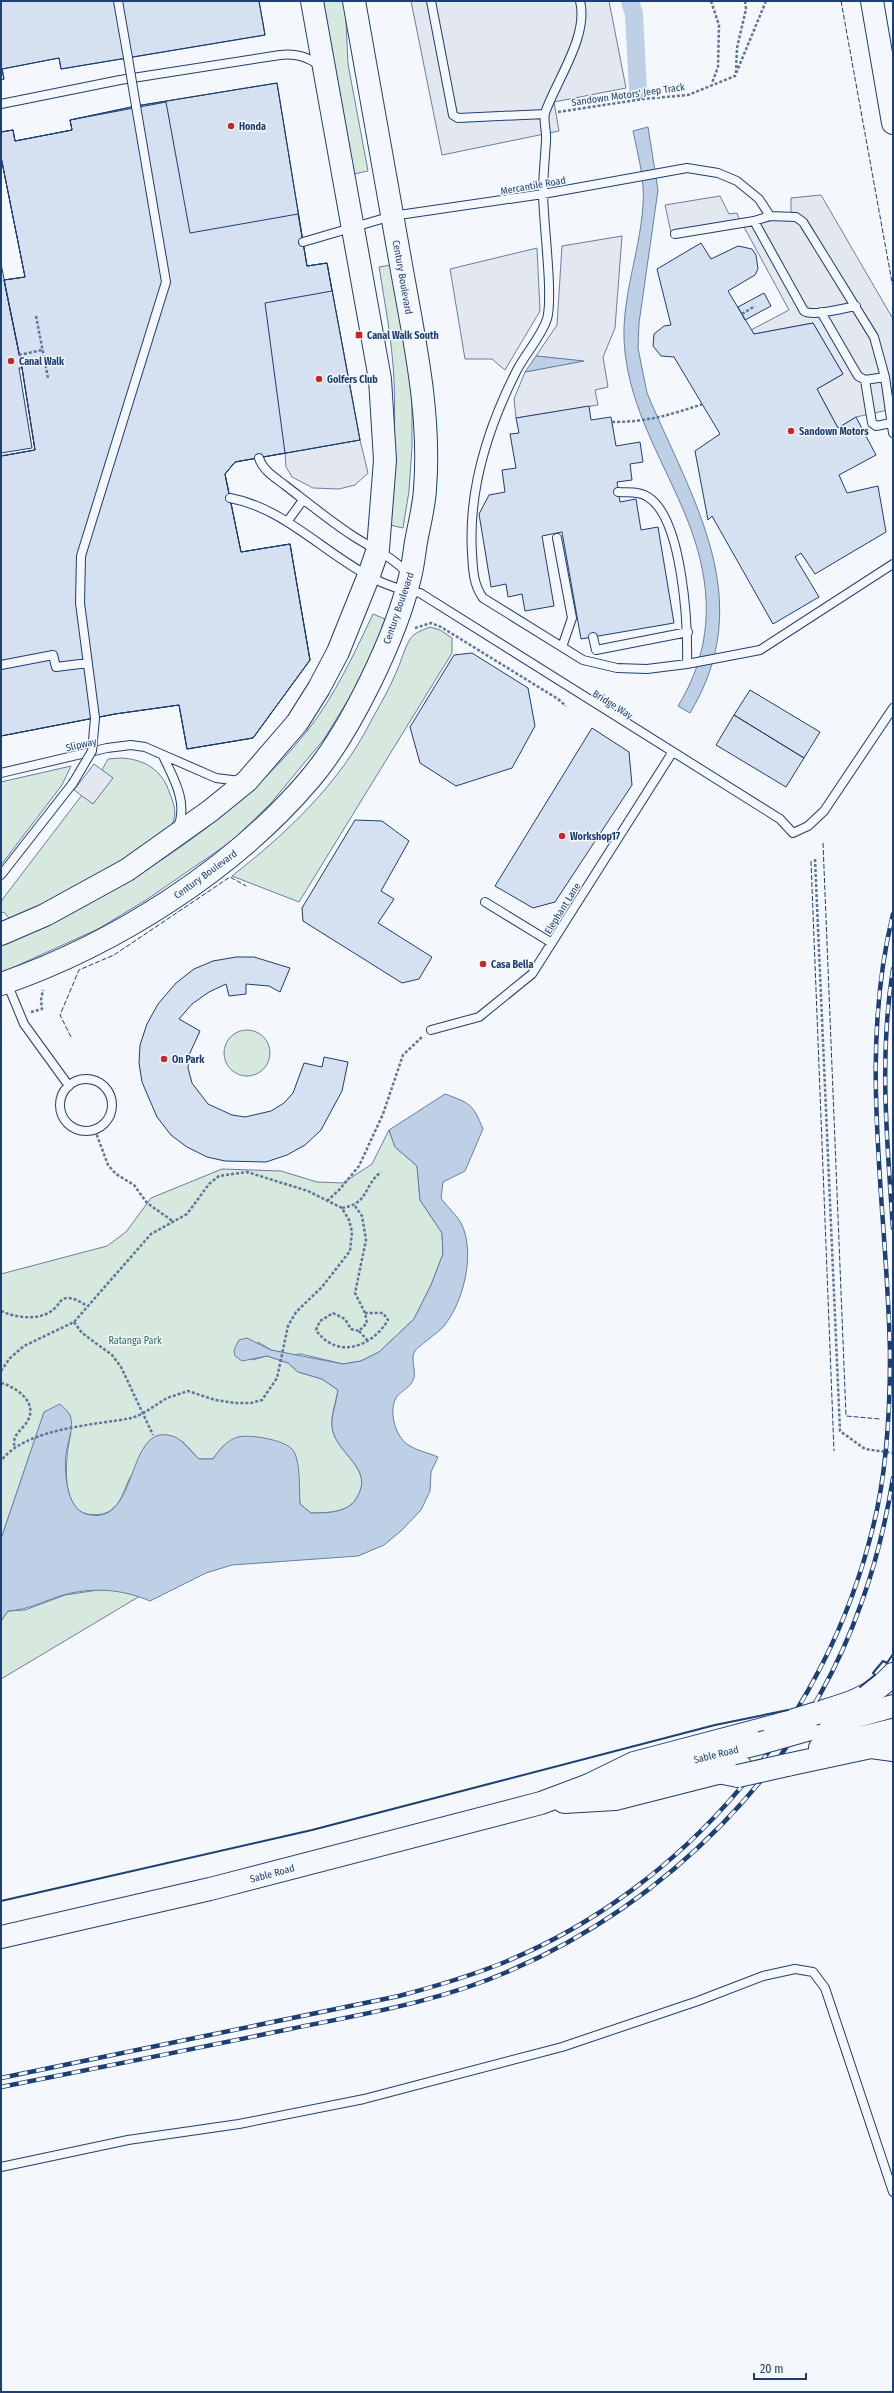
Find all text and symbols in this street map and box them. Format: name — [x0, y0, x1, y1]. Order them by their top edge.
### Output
street label: Sandown Motors' Jeep Track — [571, 81, 686, 109]
marker: Honda — [226, 121, 236, 131]
place label: Honda — [239, 121, 266, 133]
street label: Mercantile Road — [500, 174, 567, 198]
street label: Century Boulevard — [390, 239, 414, 315]
marker: Canal Walk South — [354, 330, 364, 340]
place label: Canal Walk South — [367, 330, 439, 342]
marker: Canal Walk — [6, 356, 16, 366]
place label: Canal Walk — [19, 356, 65, 368]
marker: Golfers Club — [314, 374, 324, 384]
place label: Golfers Club — [327, 374, 378, 386]
marker: Sandown Motors — [786, 426, 796, 436]
place label: Sandown Motors — [799, 426, 869, 438]
street label: Century Boulevard — [381, 571, 417, 646]
street label: Bridge Way — [590, 688, 635, 722]
street label: Slipway — [65, 736, 98, 754]
marker: Workshop17 — [557, 831, 567, 841]
place label: Workshop17 — [570, 831, 621, 843]
street label: Century Boulevard — [172, 848, 240, 902]
street label: Elephant Lane — [542, 881, 583, 936]
marker: Casa Bella — [478, 959, 488, 969]
place label: Casa Bella — [491, 959, 534, 971]
marker: On Park — [159, 1054, 169, 1064]
place label: On Park — [172, 1054, 205, 1066]
park label: Ratanga Park — [108, 1335, 162, 1347]
street label: Sable Road — [693, 1744, 740, 1766]
street label: Sable Road — [249, 1862, 296, 1886]
scale bar — [754, 2355, 806, 2381]
text: 20 m — [760, 2362, 784, 2376]

